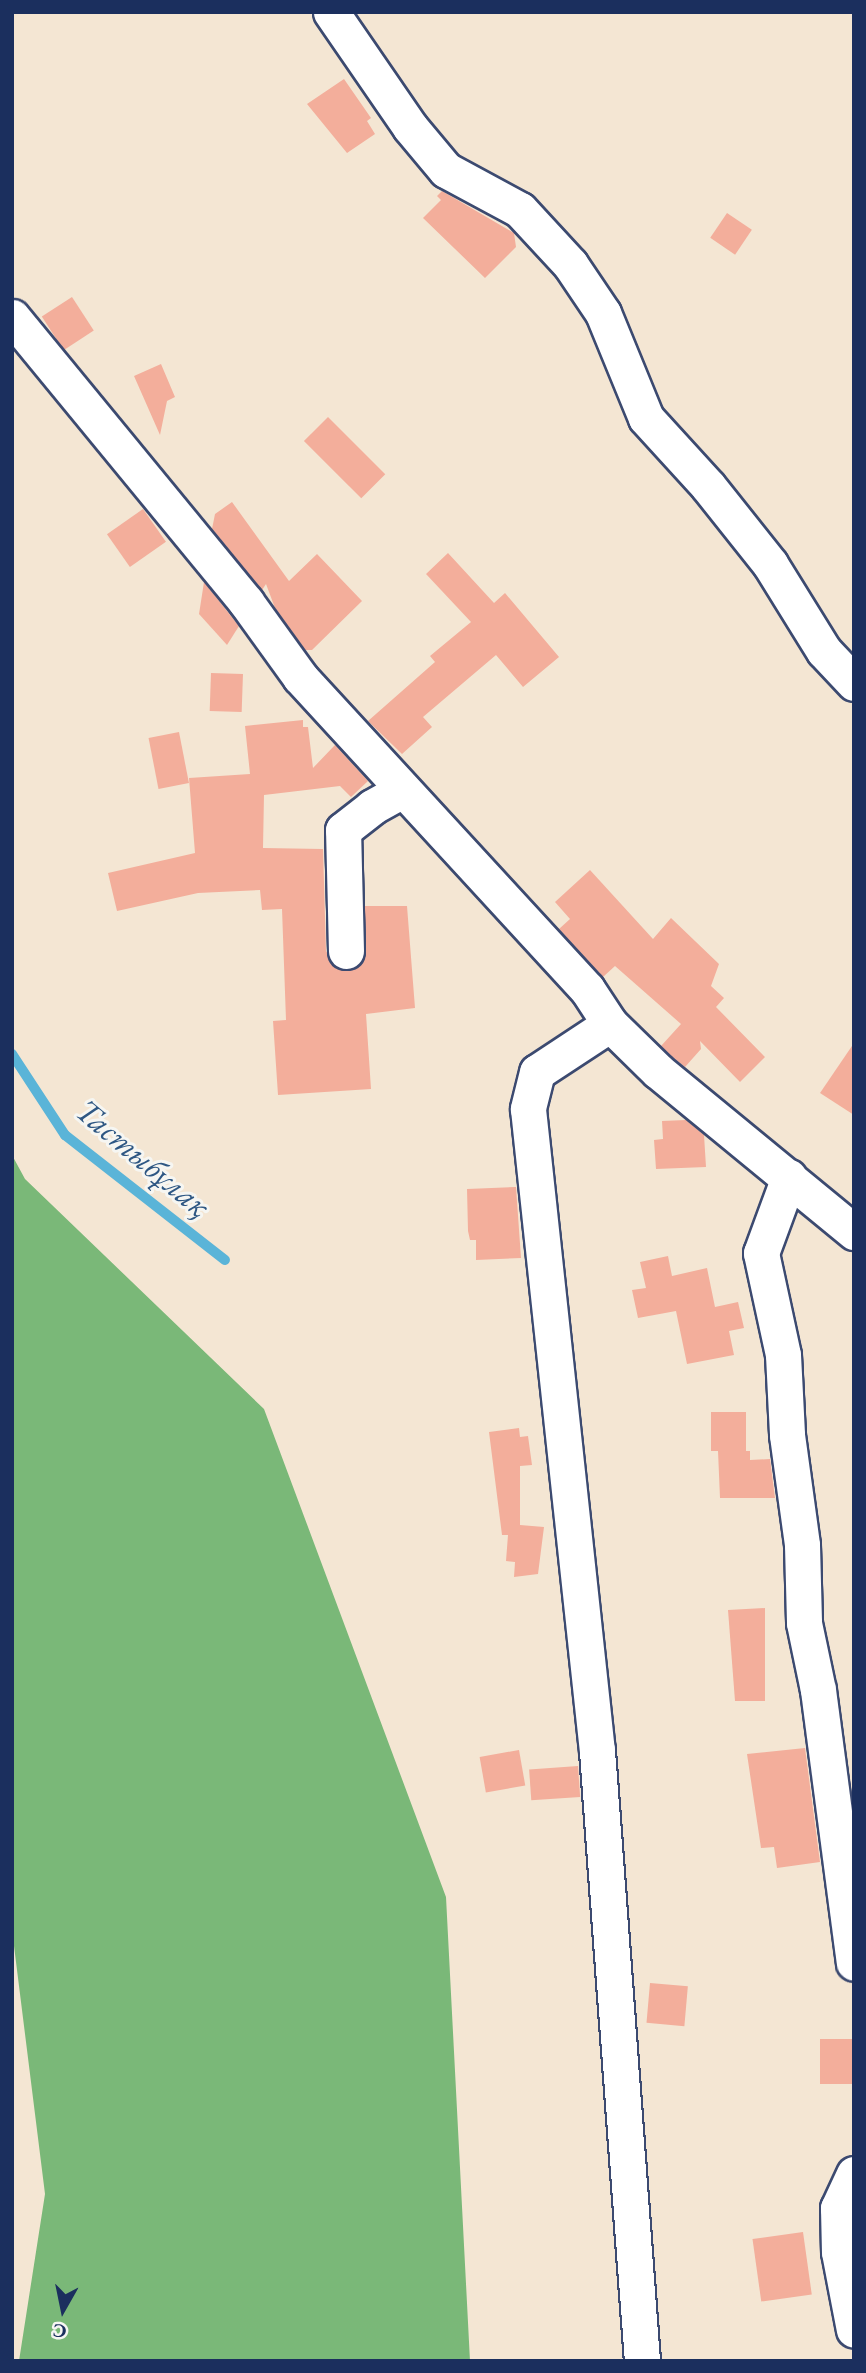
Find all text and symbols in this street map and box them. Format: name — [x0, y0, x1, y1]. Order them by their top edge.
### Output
water label: Тастыбұлақ — [68, 1090, 218, 1226]
north arrow — [28, 2275, 98, 2345]
text: С — [51, 2318, 68, 2345]

